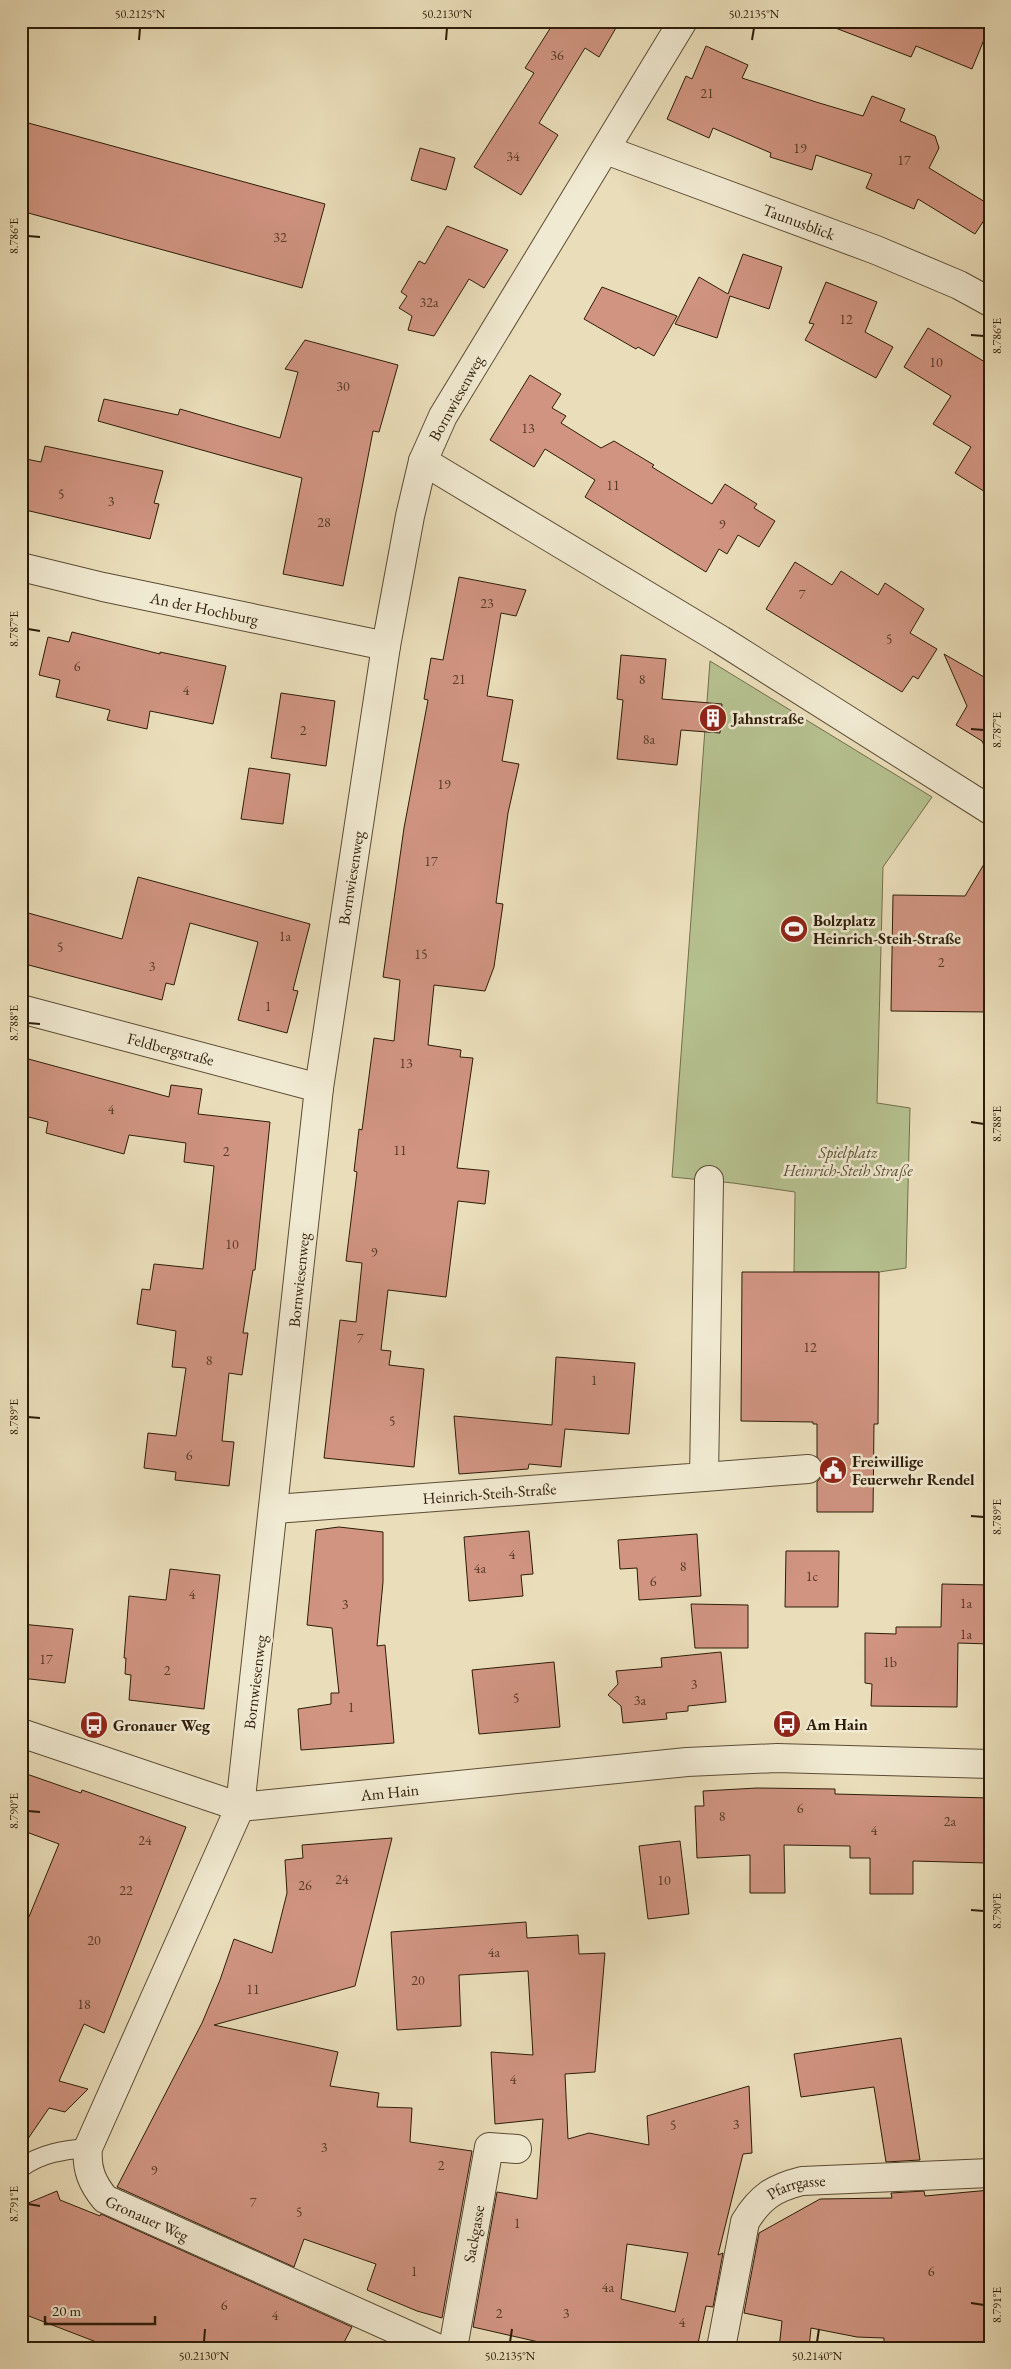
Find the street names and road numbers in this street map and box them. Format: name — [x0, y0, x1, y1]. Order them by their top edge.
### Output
street label: Taunusblick — [760, 199, 839, 245]
street label: Bornwiesenweg — [424, 350, 489, 445]
street label: An der Hochburg — [147, 586, 262, 630]
street label: Bornwiesenweg — [333, 828, 369, 927]
street label: Feldbergstraße — [125, 1027, 217, 1070]
street label: Bornwiesenweg — [284, 1231, 315, 1328]
street label: Heinrich-Steih-Straße — [422, 1478, 557, 1508]
street label: Bornwiesenweg — [239, 1633, 271, 1730]
street label: Am Hain — [359, 1778, 420, 1805]
street label: Pfarrgasse — [762, 2170, 826, 2204]
street label: Gronauer Weg — [102, 2190, 193, 2246]
street label: Sackgasse — [458, 2204, 489, 2264]

